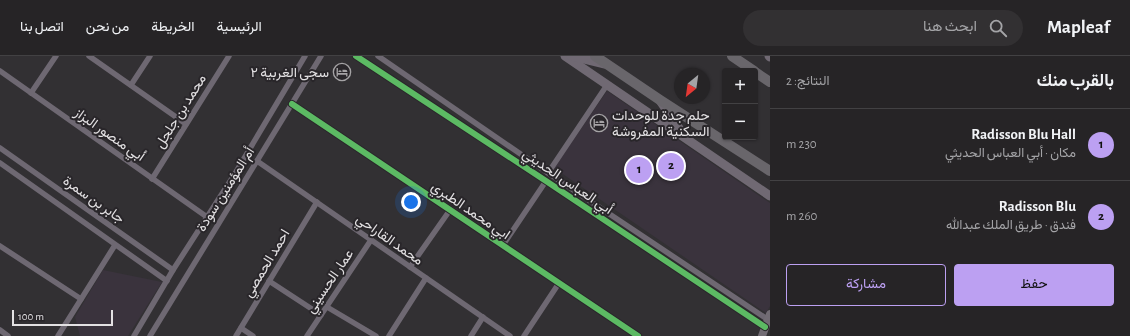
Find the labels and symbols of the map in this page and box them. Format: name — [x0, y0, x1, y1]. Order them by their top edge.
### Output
hotel icon: سجى الغربية ٢ — [332, 62, 352, 82]
place label: سجى الغربية ٢ — [251, 66, 329, 81]
north arrow — [674, 68, 710, 104]
street label: محمد بن جلجل — [153, 72, 210, 151]
street label: أبي منصور البزاز — [69, 104, 148, 167]
place label: حلم جدة للوحدات السكنية المفروشة — [612, 109, 710, 140]
hotel icon: حلم جدة للوحدات السكنية المفروشة — [589, 113, 609, 133]
street label: أم المؤمنين سودة — [194, 145, 258, 235]
street label: أبي العباس الحديثي — [518, 146, 616, 220]
pin: 2 — [658, 151, 684, 181]
pin: 1 — [626, 155, 652, 185]
street label: جابر بن سمرة — [60, 174, 127, 227]
street label: ابي محمد الطبري — [426, 179, 512, 246]
your location — [401, 192, 421, 212]
street label: محمد القاراحي — [351, 212, 425, 271]
street label: احمد الحمصي — [241, 227, 296, 302]
street label: عمار الحسيني — [303, 247, 360, 318]
scale bar — [12, 308, 113, 327]

